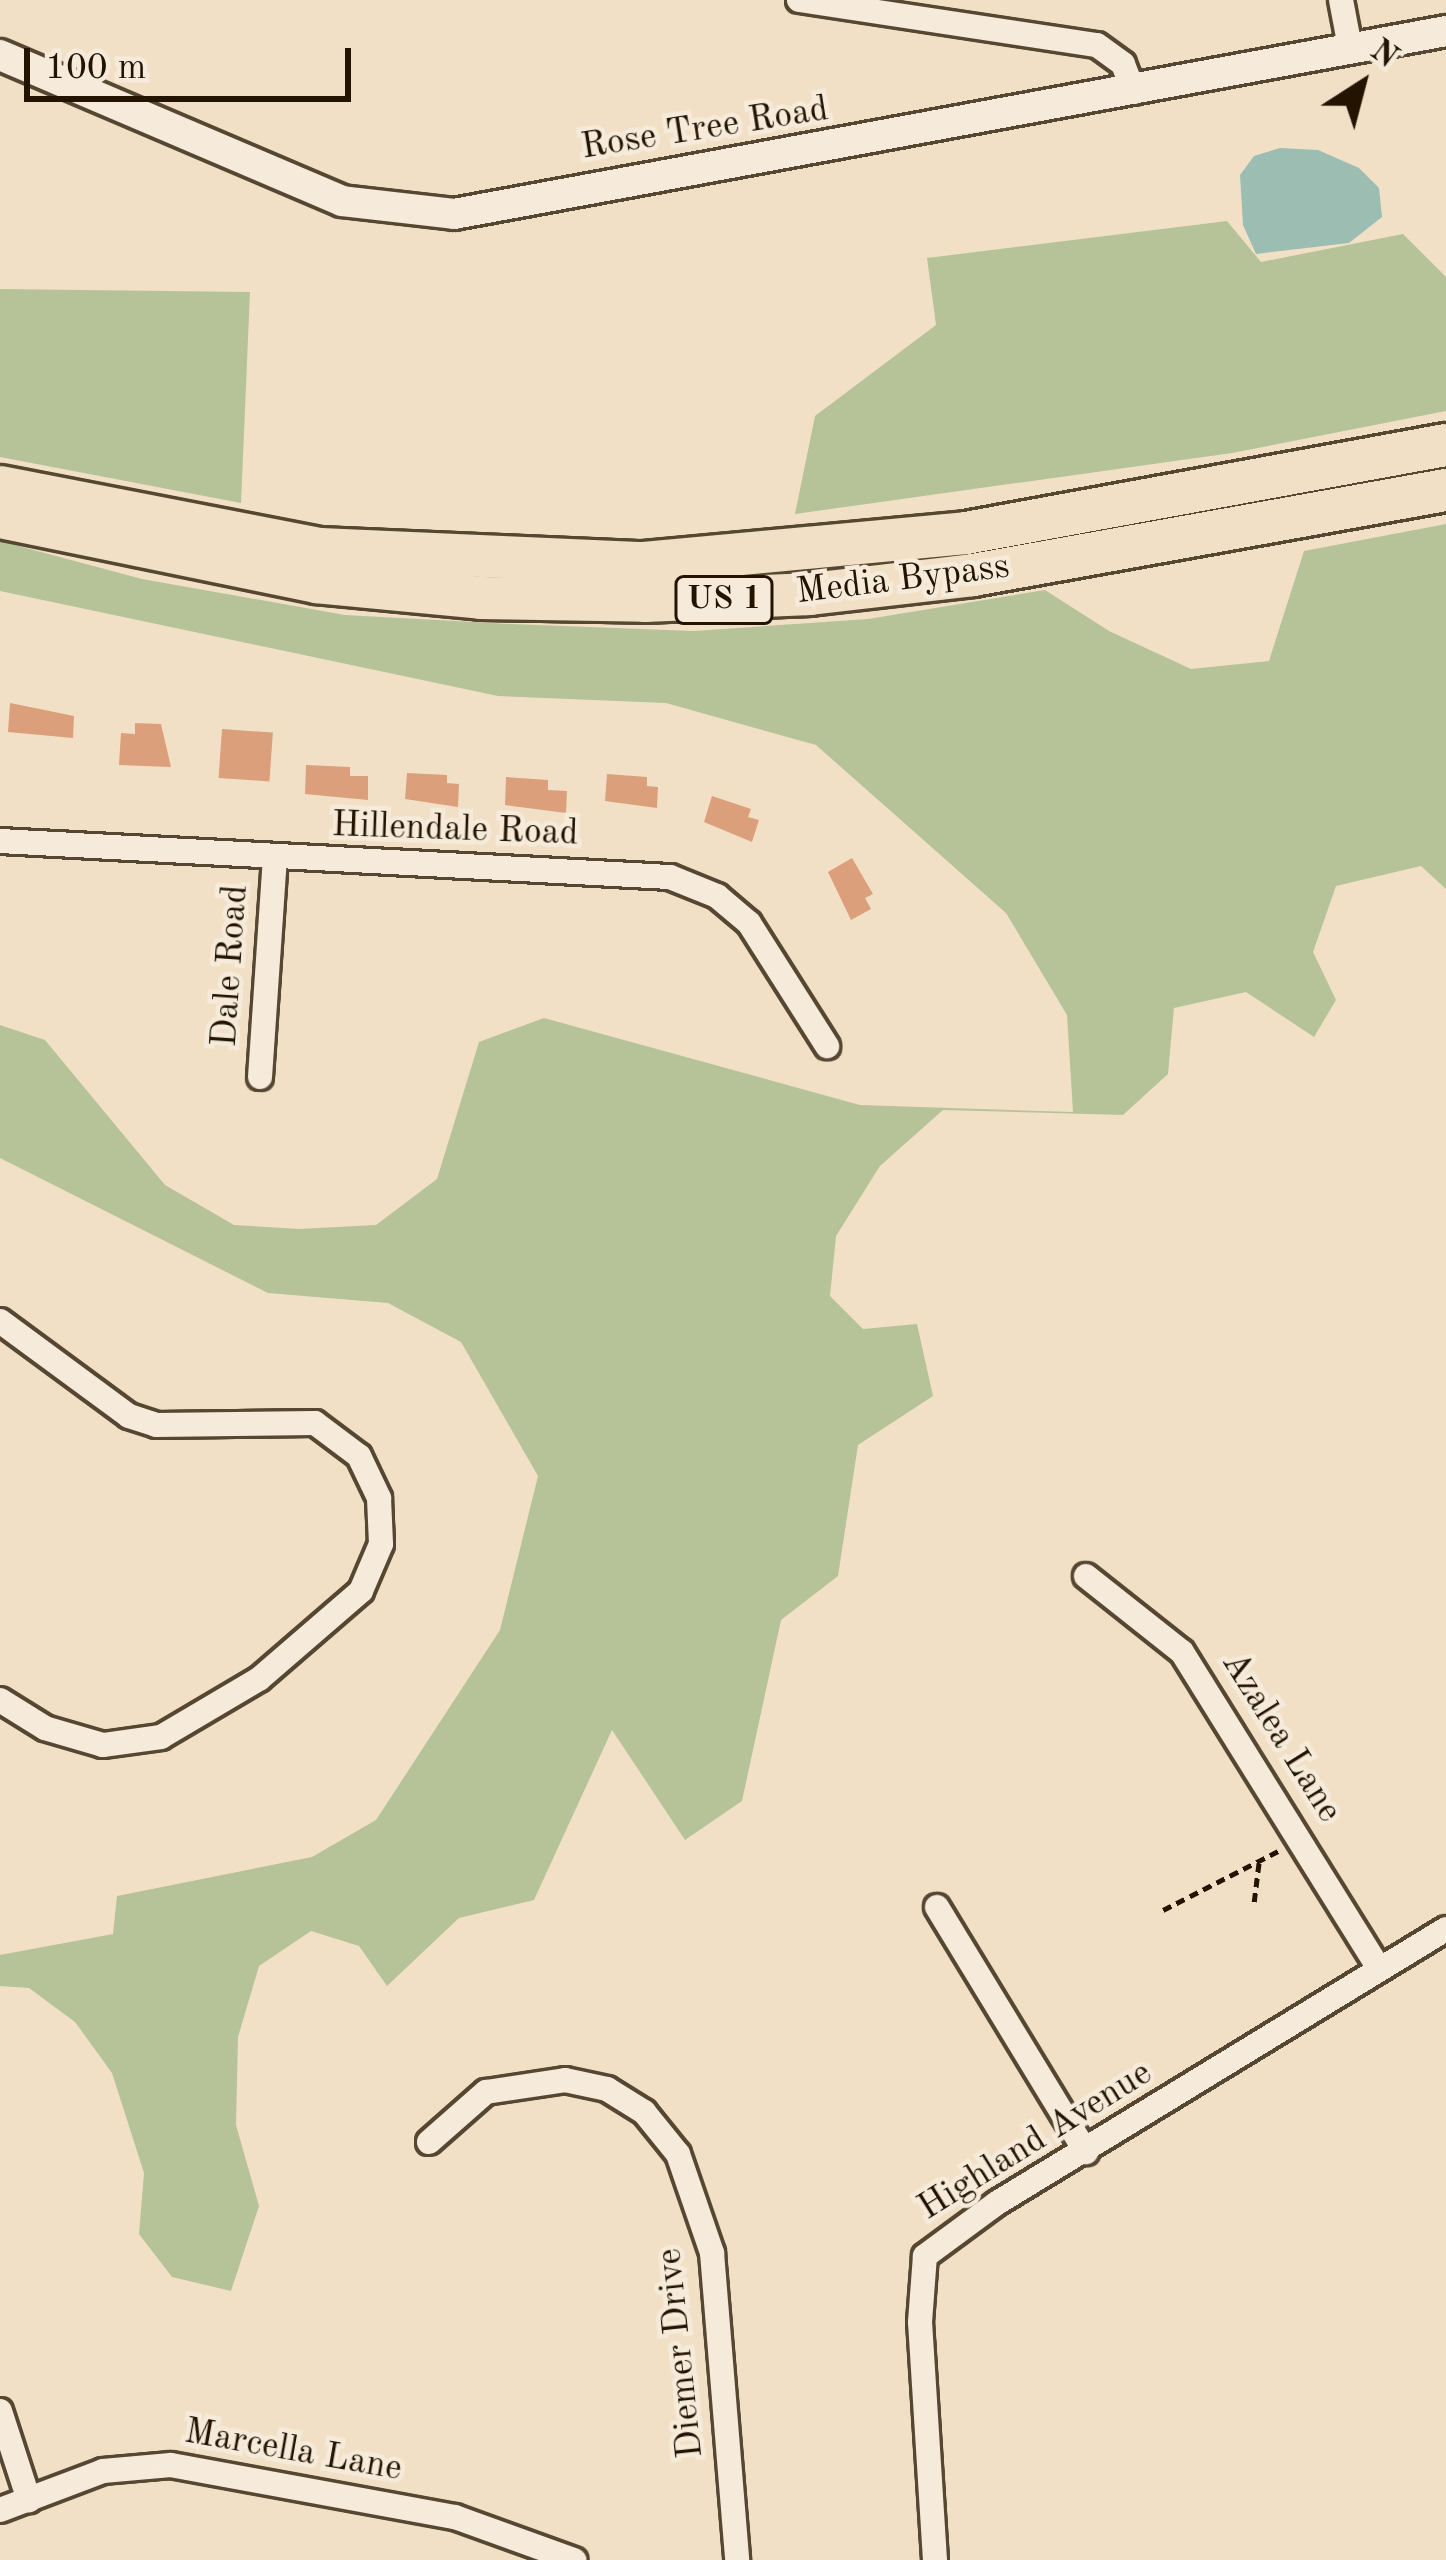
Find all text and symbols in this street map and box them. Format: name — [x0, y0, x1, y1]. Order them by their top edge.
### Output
scale bar — [30, 24, 357, 98]
north arrow — [1302, 24, 1422, 144]
text: N — [1364, 34, 1403, 75]
text: 100 m — [45, 51, 146, 87]
street label: Rose Tree Road — [578, 89, 832, 171]
street label: Media Bypass — [794, 546, 1012, 616]
road number: US 1 — [673, 573, 775, 627]
street label: Hillendale Road — [331, 805, 579, 857]
street label: Dale Road — [205, 883, 259, 1049]
street label: Azalea Lane — [1210, 1645, 1350, 1831]
street label: Highland Avenue — [911, 2053, 1161, 2231]
street label: Diemer Drive — [650, 2246, 714, 2460]
street label: Marcella Lane — [181, 2412, 405, 2492]

